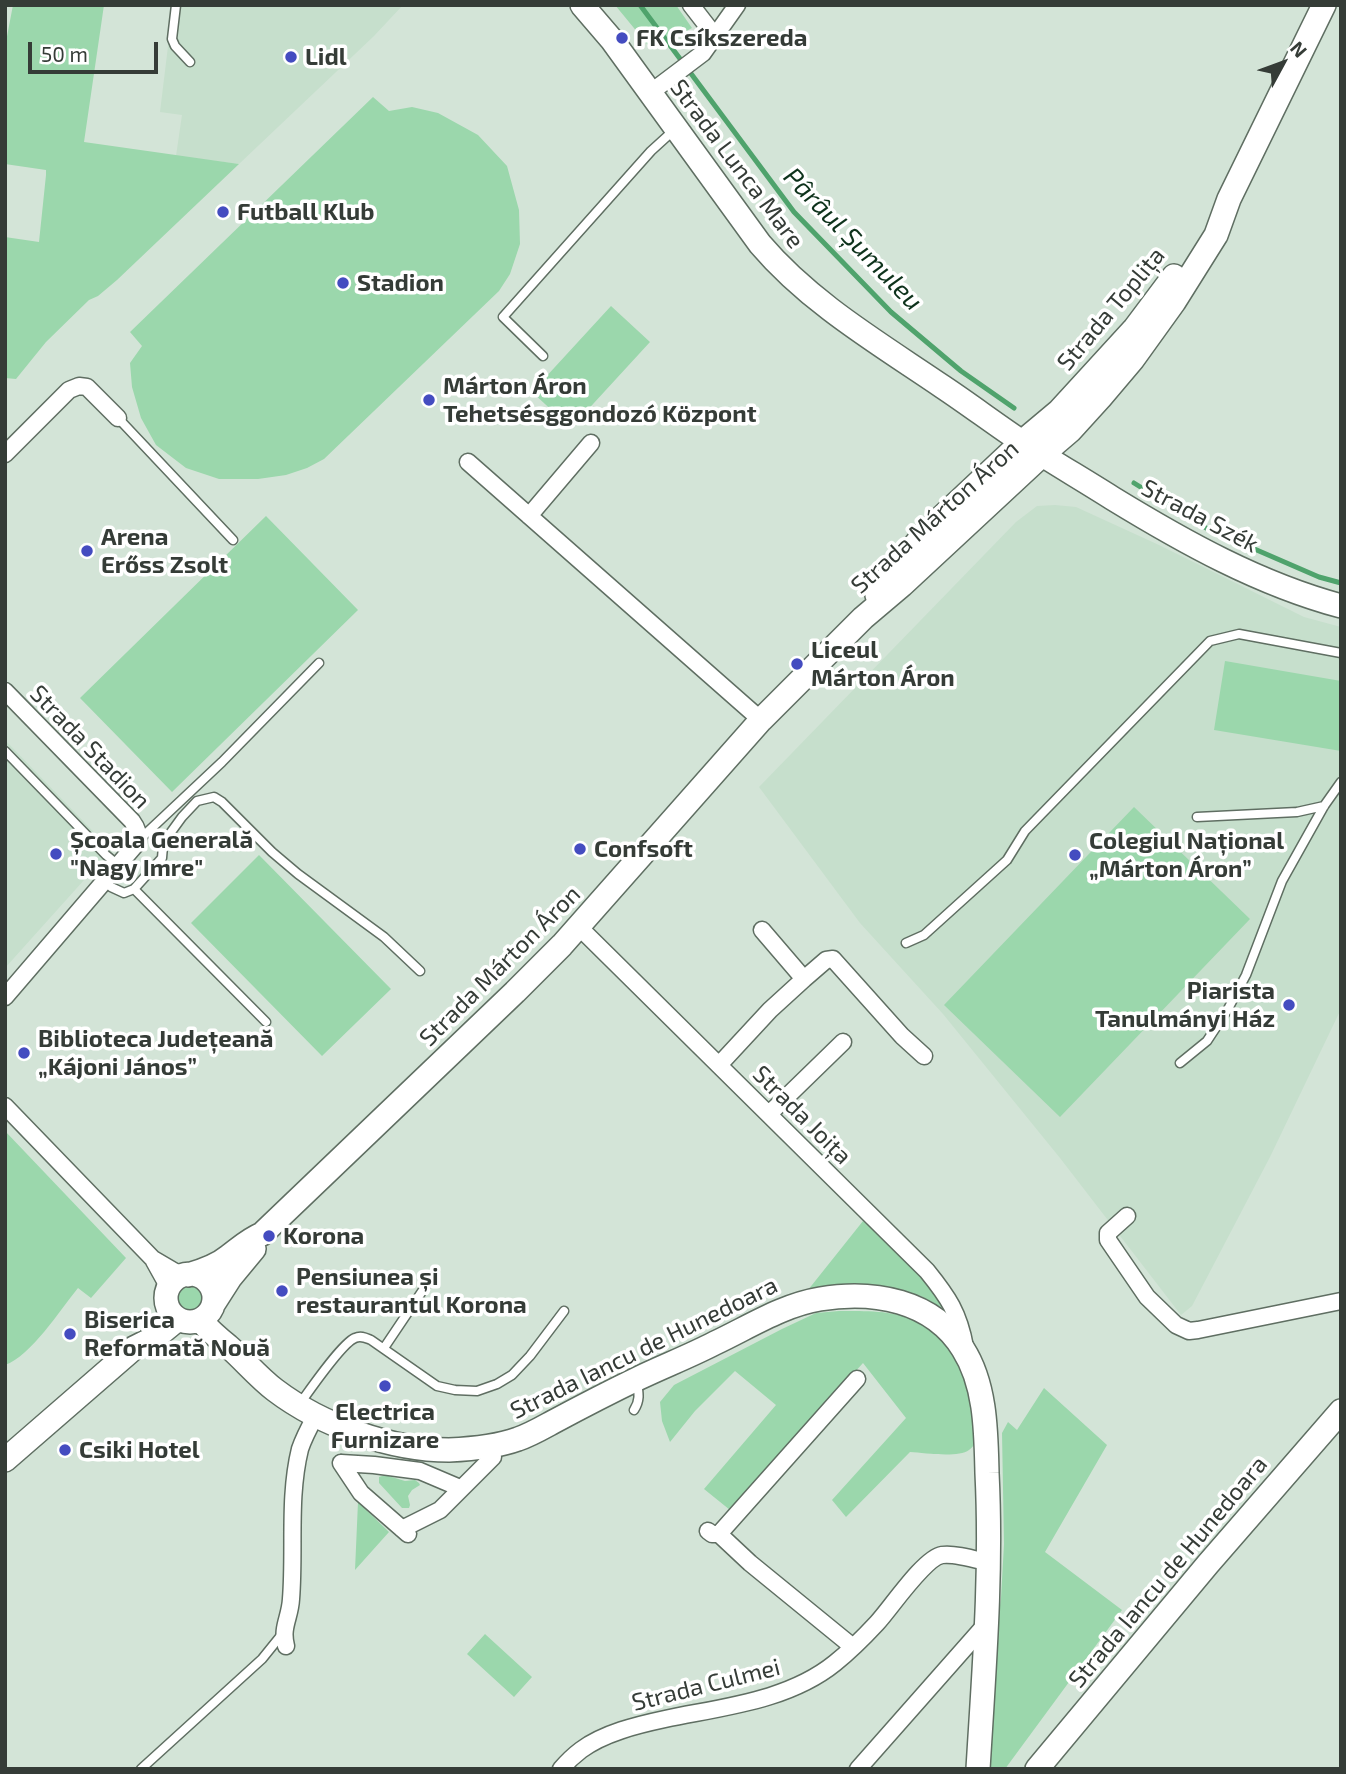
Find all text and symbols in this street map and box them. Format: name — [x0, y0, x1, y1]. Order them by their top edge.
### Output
place label: FK Csíkszereda — [636, 24, 808, 52]
scale bar — [32, 28, 161, 72]
north arrow — [1248, 28, 1318, 98]
marker: FK Csíkszereda — [614, 30, 630, 46]
text: N — [1286, 36, 1312, 62]
text: 50 m — [41, 41, 88, 66]
place label: Lidl — [305, 43, 347, 71]
marker: Lidl — [283, 49, 299, 65]
street label: Strada Lunca Mare — [664, 74, 810, 254]
water label: Pârâul Șumuleu — [777, 161, 929, 317]
place label: Futball Klub — [237, 198, 375, 226]
marker: Futball Klub — [215, 204, 231, 220]
street label: Strada Toplița — [1051, 242, 1171, 376]
place label: Stadion — [357, 269, 444, 297]
marker: Stadion — [335, 275, 351, 291]
place label: Márton Áron Tehetsésggondozó Központ — [443, 372, 757, 428]
marker: Márton Áron Tehetsésggondozó Központ — [421, 392, 437, 408]
street label: Strada Márton Áron — [845, 434, 1025, 600]
street label: Strada Szék — [1137, 473, 1263, 559]
place label: Arena Erőss Zsolt — [101, 523, 228, 579]
marker: Arena Erőss Zsolt — [79, 543, 95, 559]
place label: Liceul Márton Áron — [811, 636, 955, 692]
marker: Liceul Márton Áron — [789, 656, 805, 672]
street label: Strada Stadion — [24, 679, 156, 815]
place label: Școala Generală "Nagy Imre" — [70, 826, 253, 882]
place label: Colegiul Național „Márton Áron” — [1089, 827, 1284, 883]
place label: Confsoft — [594, 835, 693, 863]
marker: Confsoft — [572, 841, 588, 857]
marker: Școala Generală "Nagy Imre" — [48, 846, 64, 862]
marker: Colegiul Național „Márton Áron” — [1067, 847, 1083, 863]
street label: Strada Márton Áron — [414, 880, 586, 1052]
place label: Piarista Tanulmányi Ház — [1095, 977, 1275, 1033]
marker: Piarista Tanulmányi Ház — [1281, 997, 1297, 1013]
place label: Biblioteca Județeană „Kájoni János” — [38, 1025, 273, 1081]
marker: Biblioteca Județeană „Kájoni János” — [16, 1045, 32, 1061]
street label: Strada Joița — [747, 1060, 857, 1170]
place label: Korona — [283, 1222, 364, 1250]
marker: Korona — [261, 1228, 277, 1244]
place label: Pensiunea și restaurantul Korona — [296, 1263, 527, 1319]
street label: Strada Iancu de Hunedoara — [506, 1271, 782, 1425]
marker: Pensiunea și restaurantul Korona — [274, 1283, 290, 1299]
place label: Biserica Reformată Nouă — [84, 1306, 270, 1362]
marker: Biserica Reformată Nouă — [62, 1326, 78, 1342]
marker: Electrica Furnizare — [377, 1378, 393, 1394]
place label: Electrica Furnizare — [331, 1398, 439, 1454]
place label: Csiki Hotel — [79, 1436, 200, 1464]
marker: Csiki Hotel — [57, 1442, 73, 1458]
street label: Strada Iancu de Hunedoara — [1063, 1450, 1273, 1694]
street label: Strada Culmei — [629, 1653, 783, 1717]

